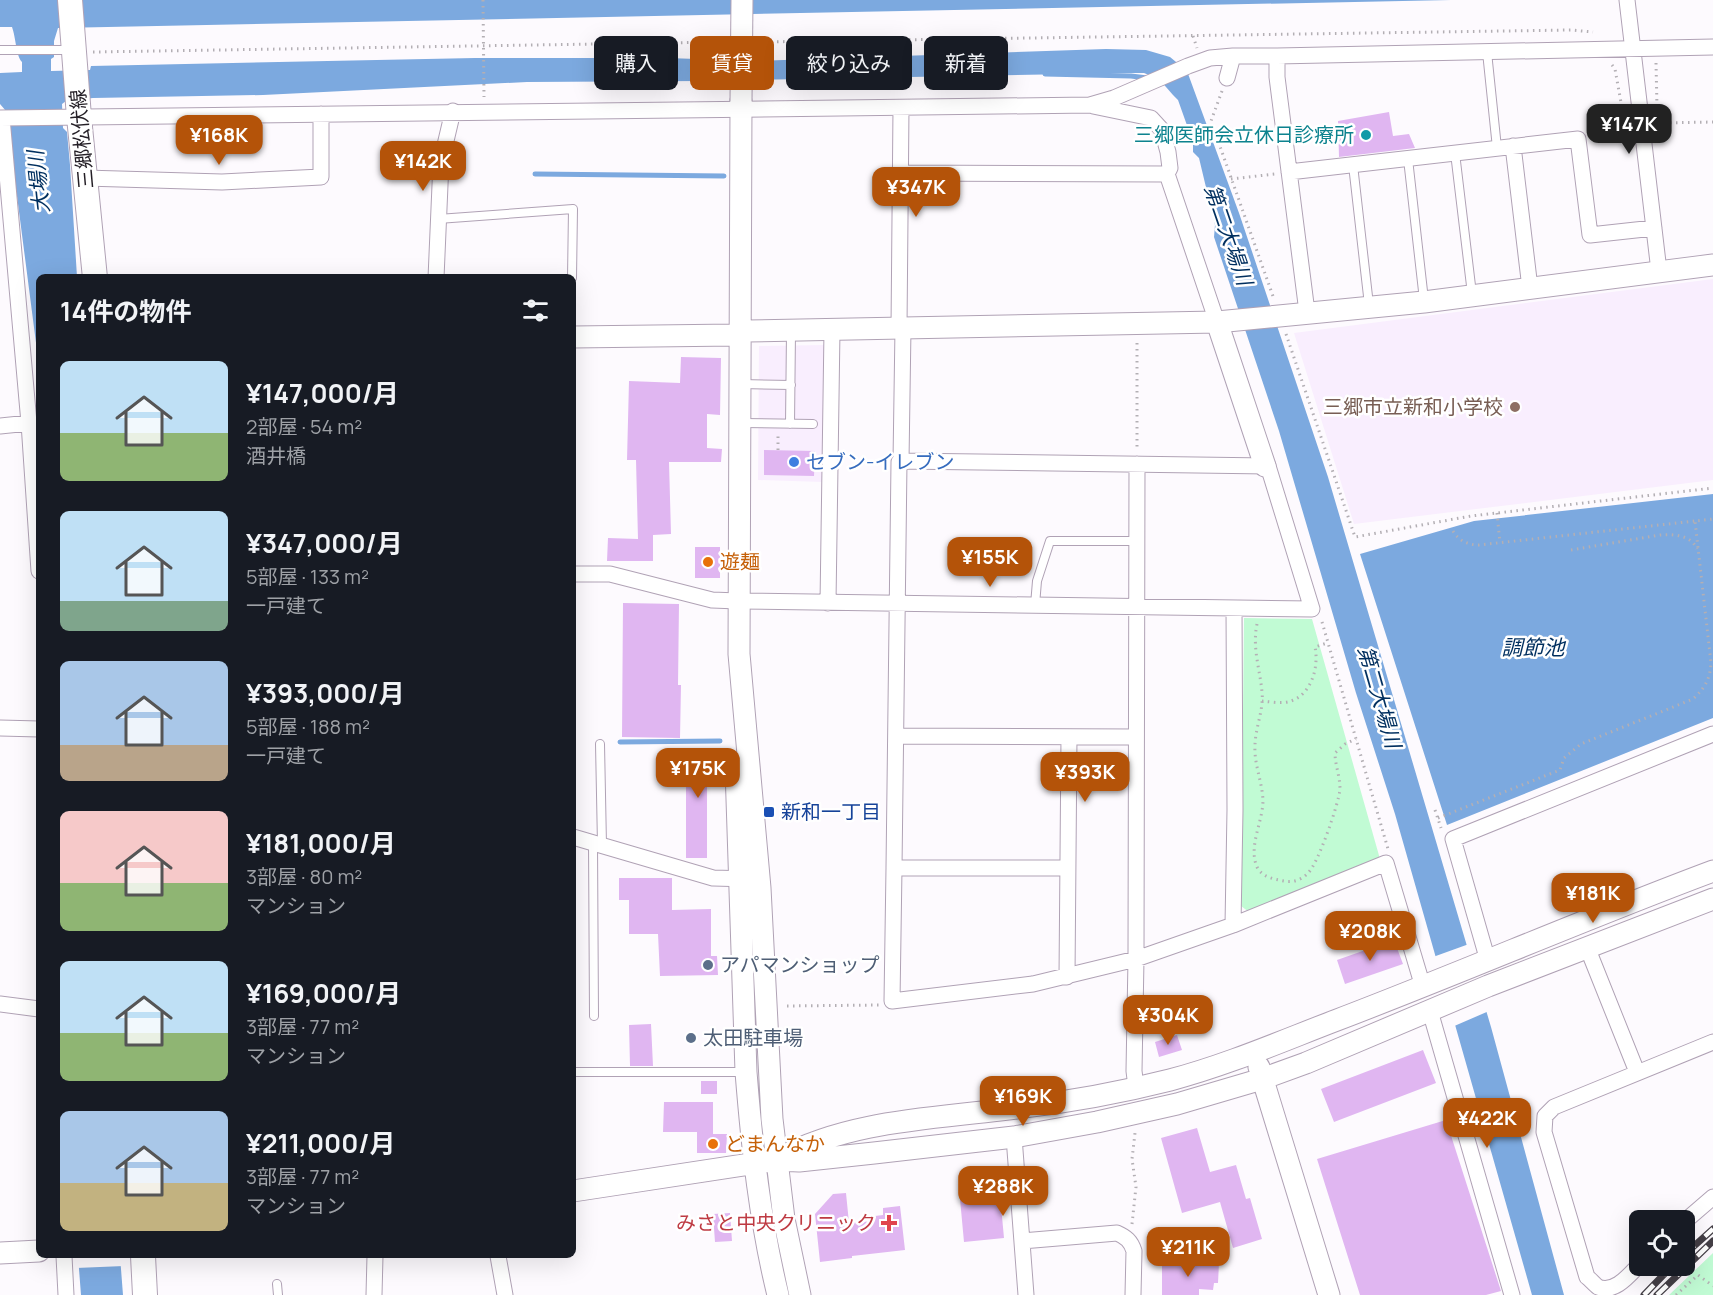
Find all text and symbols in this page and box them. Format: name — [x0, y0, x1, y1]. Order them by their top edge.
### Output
chip: 購入 — [594, 36, 678, 90]
chip: 賃貸 — [690, 36, 774, 90]
chip: 絞り込み — [786, 36, 912, 90]
chip: 新着 — [924, 36, 1008, 90]
street label: 三郷松伏線 — [64, 88, 99, 190]
pin: ¥147K — [1587, 104, 1671, 155]
text: ¥147K — [1601, 110, 1657, 137]
pin: ¥168K — [177, 115, 261, 166]
text: ¥168K — [190, 121, 248, 148]
place label: 三郷医師会立休日診療所 — [1134, 121, 1354, 148]
marker: 三郷医師会立休日診療所 — [1359, 128, 1373, 142]
pin: ¥142K — [381, 141, 465, 192]
water label: 大場川 — [21, 147, 55, 215]
text: ¥142K — [394, 147, 452, 174]
pin: ¥347K — [874, 167, 958, 218]
text: ¥347K — [886, 173, 946, 200]
water label: 第二大場川 — [1199, 180, 1260, 291]
text: 14件の物件 — [60, 293, 191, 329]
icon: filters — [519, 294, 552, 327]
text: ¥147,000/月 — [246, 375, 399, 411]
icon: home — [108, 385, 180, 457]
place label: 三郷市立新和小学校 — [1323, 393, 1503, 420]
marker: 三郷市立新和小学校 — [1508, 400, 1522, 414]
text: 2部屋 · 54 m² — [246, 413, 362, 440]
text: 酒井橋 — [246, 442, 306, 469]
place label: セブン-イレブン — [806, 448, 954, 475]
marker: セブン-イレブン — [787, 455, 801, 469]
text: ¥347,000/月 — [246, 525, 403, 561]
icon: home — [108, 535, 180, 607]
pin: ¥155K — [948, 537, 1032, 588]
text: ¥155K — [961, 543, 1019, 570]
place label: 遊麺 — [720, 548, 760, 575]
marker: 遊麺 — [701, 555, 715, 569]
text: 5部屋 · 133 m² — [246, 563, 369, 590]
text: 一戸建て — [246, 592, 326, 619]
water label: 調節池 — [1502, 633, 1566, 661]
water label: 第二大場川 — [1352, 642, 1408, 753]
text: ¥393,000/月 — [246, 675, 405, 711]
icon: home — [108, 685, 180, 757]
text: 5部屋 · 188 m² — [246, 713, 370, 740]
text: 一戸建て — [246, 742, 326, 769]
pin: ¥175K — [656, 748, 740, 799]
pin: ¥393K — [1043, 752, 1127, 803]
text: ¥175K — [670, 754, 726, 781]
text: ¥393K — [1055, 758, 1115, 785]
place label: 新和一丁目 — [781, 798, 881, 825]
marker: 新和一丁目 — [762, 805, 776, 819]
text: ¥181,000/月 — [246, 825, 396, 861]
icon: home — [108, 835, 180, 907]
text: 3部屋 · 80 m² — [246, 863, 362, 890]
pin: ¥181K — [1551, 873, 1635, 924]
text: ¥181K — [1566, 879, 1620, 906]
text: マンション — [246, 892, 346, 919]
pin: ¥208K — [1328, 911, 1412, 962]
text: ¥208K — [1339, 917, 1401, 944]
place label: アパマンショップ — [720, 951, 880, 978]
marker: アパマンショップ — [701, 958, 715, 972]
text: ¥169,000/月 — [246, 975, 401, 1011]
icon: home — [108, 985, 180, 1057]
pin: ¥304K — [1126, 995, 1210, 1046]
text: ¥304K — [1137, 1001, 1199, 1028]
text: 3部屋 · 77 m² — [246, 1013, 359, 1040]
place label: 太田駐車場 — [703, 1024, 803, 1051]
marker: 太田駐車場 — [684, 1031, 698, 1045]
text: マンション — [246, 1042, 346, 1069]
pin: ¥169K — [981, 1076, 1065, 1127]
text: ¥169K — [994, 1082, 1052, 1109]
pin: ¥422K — [1445, 1098, 1529, 1149]
text: ¥422K — [1457, 1104, 1517, 1131]
text: ¥211,000/月 — [246, 1125, 396, 1161]
place label: どまんなか — [725, 1130, 825, 1157]
icon: home — [108, 1135, 180, 1207]
marker: どまんなか — [706, 1137, 720, 1151]
text: 3部屋 · 77 m² — [246, 1163, 359, 1190]
pin: ¥288K — [961, 1166, 1045, 1217]
text: ¥288K — [972, 1172, 1034, 1199]
text: マンション — [246, 1192, 346, 1219]
place label: みさと中央クリニック — [676, 1209, 876, 1236]
map controls — [1629, 1210, 1695, 1276]
button: locate — [1629, 1210, 1695, 1276]
marker: みさと中央クリニック — [880, 1214, 898, 1232]
pin: ¥211K — [1146, 1227, 1230, 1278]
text: ¥211K — [1161, 1233, 1215, 1260]

